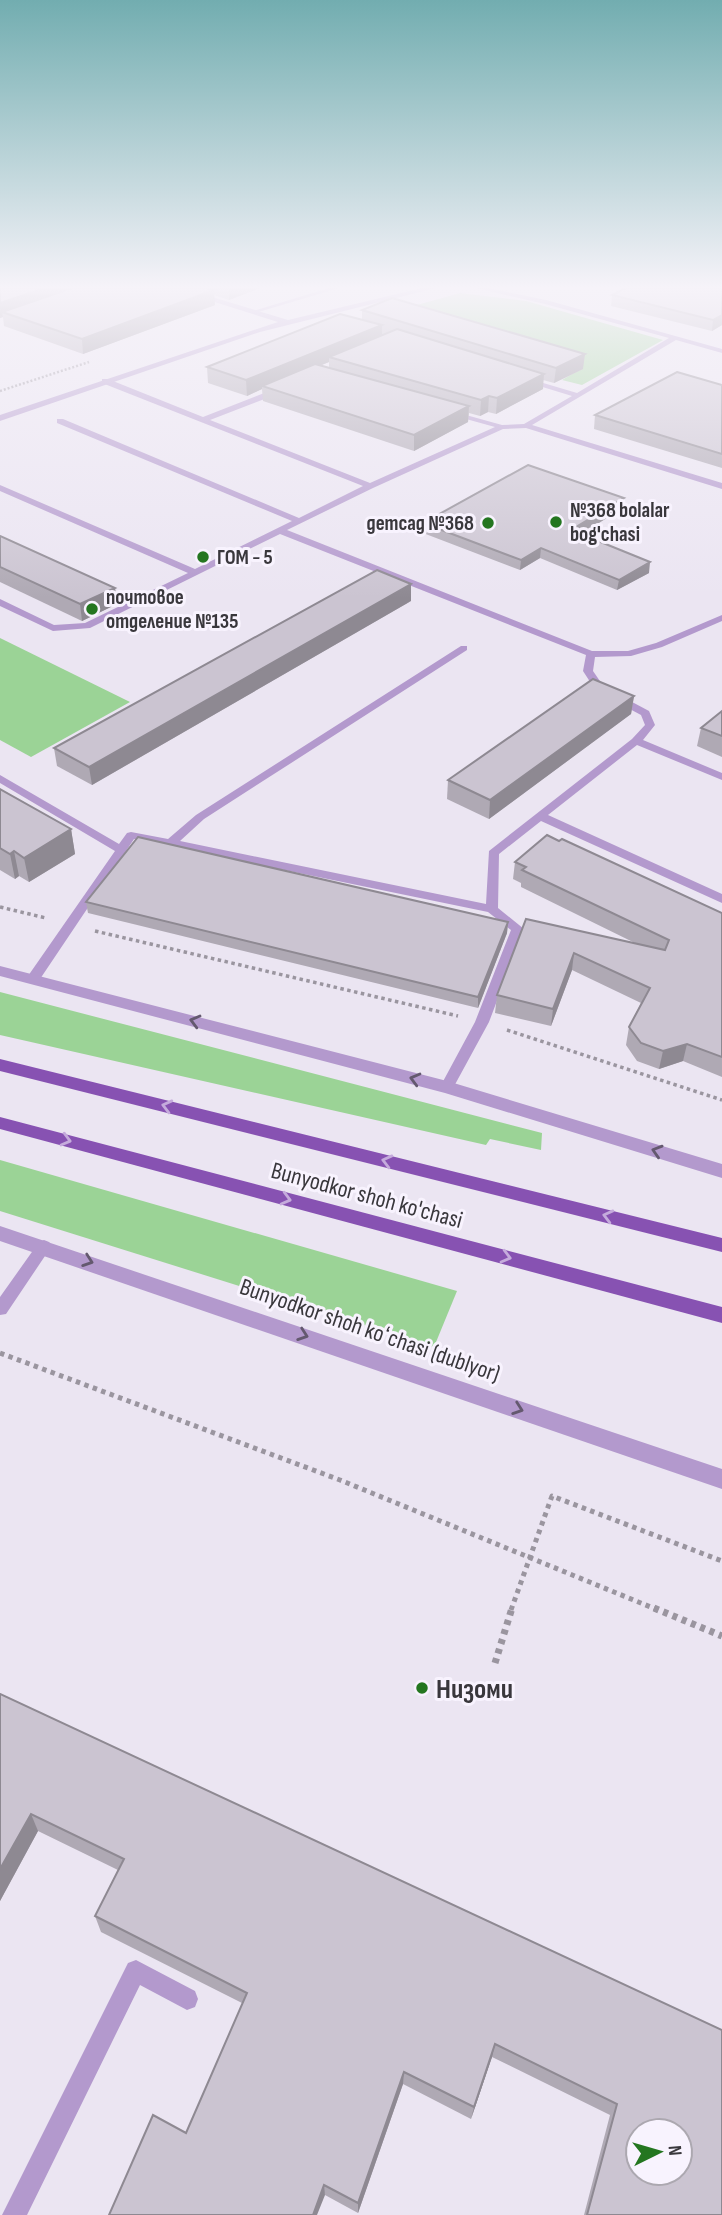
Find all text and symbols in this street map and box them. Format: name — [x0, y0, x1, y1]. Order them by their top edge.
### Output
place label: №368 bolalar bog'chasi — [570, 498, 670, 547]
place label: детсад №368 — [367, 511, 474, 536]
marker: №368 bolalar bog'chasi — [548, 514, 564, 530]
marker: детсад №368 — [480, 515, 496, 531]
place label: ГОМ - 5 — [217, 545, 273, 570]
marker: ГОМ - 5 — [195, 549, 211, 565]
place label: почтовое отделение №135 — [106, 585, 238, 634]
marker: почтовое отделение №135 — [84, 601, 100, 617]
one-way arrow — [189, 1015, 201, 1030]
one-way arrow — [410, 1073, 422, 1087]
one-way arrow — [161, 1100, 173, 1114]
one-way arrow — [60, 1132, 72, 1146]
one-way arrow — [651, 1145, 663, 1160]
one-way arrow — [382, 1155, 394, 1169]
street label: Bunyodkor shoh ko'chasi — [268, 1156, 466, 1235]
one-way arrow — [280, 1190, 292, 1205]
one-way arrow — [602, 1210, 614, 1224]
one-way arrow — [499, 1249, 511, 1263]
one-way arrow — [82, 1253, 94, 1268]
street label: Bunyodkor shoh koʻchasi (dublyor) — [236, 1272, 504, 1389]
one-way arrow — [297, 1327, 309, 1341]
one-way arrow — [512, 1401, 524, 1415]
place label: Низоми — [436, 1673, 513, 1706]
marker: Низоми — [414, 1680, 430, 1696]
north arrow — [624, 2117, 694, 2187]
text: N — [663, 2145, 686, 2157]

